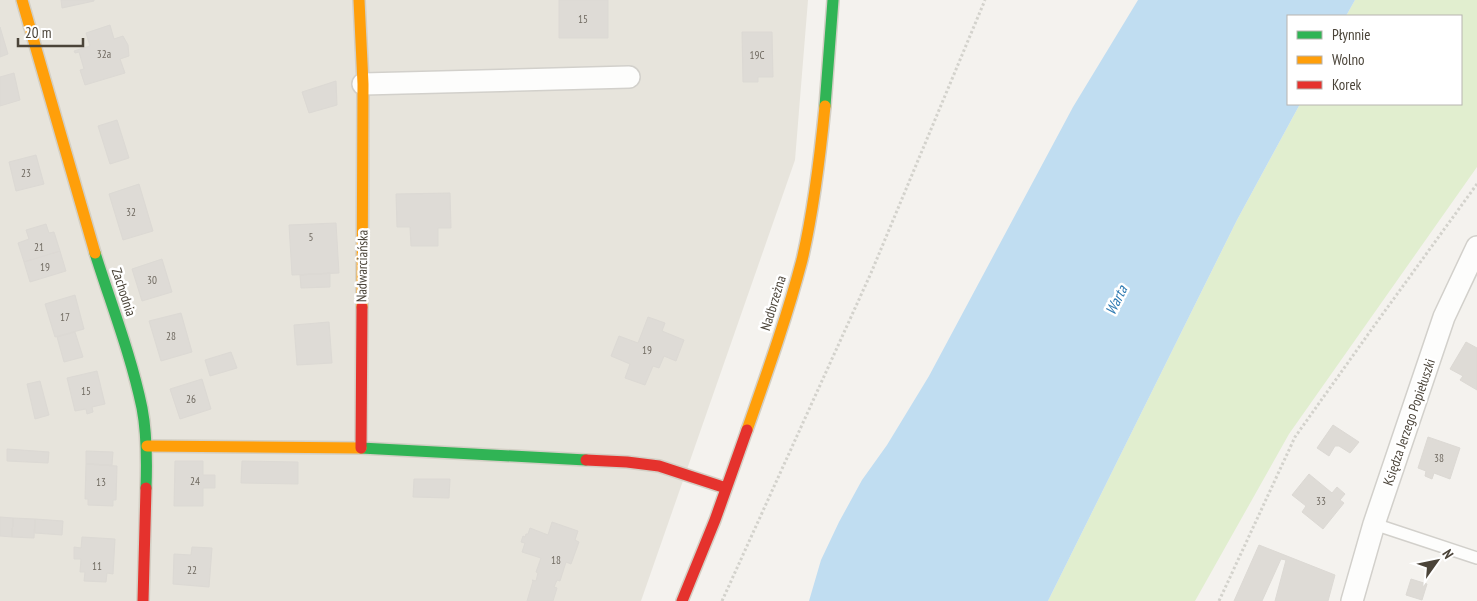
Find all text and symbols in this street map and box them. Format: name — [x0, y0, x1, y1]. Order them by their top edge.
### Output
house number: 15 — [578, 12, 588, 26]
scale bar — [18, 15, 82, 47]
legend — [1287, 15, 1462, 105]
text: 20 m — [25, 23, 51, 42]
text: Płynnie — [1332, 25, 1371, 44]
house number: 32a — [97, 47, 111, 61]
house number: 19C — [750, 48, 764, 62]
text: Wolno — [1332, 50, 1365, 69]
text: Korek — [1332, 75, 1362, 94]
house number: 23 — [21, 166, 31, 180]
house number: 32 — [126, 205, 136, 219]
house number: 5 — [309, 230, 314, 244]
street label: Nadwarciańska — [352, 230, 372, 302]
house number: 21 — [34, 240, 44, 254]
house number: 19 — [40, 260, 50, 274]
street label: Zachodnia — [108, 266, 140, 318]
house number: 30 — [147, 273, 157, 287]
street label: Nadbrzeżna — [756, 273, 790, 333]
water label: Warta — [1101, 281, 1132, 318]
house number: 17 — [60, 310, 70, 324]
house number: 28 — [166, 329, 176, 343]
house number: 19 — [642, 343, 652, 357]
street label: Księdza Jerzego Popiełuszki — [1379, 356, 1439, 488]
house number: 15 — [81, 384, 91, 398]
house number: 26 — [186, 392, 196, 406]
house number: 38 — [1434, 451, 1444, 465]
house number: 24 — [190, 474, 200, 488]
house number: 13 — [96, 475, 106, 489]
house number: 33 — [1316, 494, 1326, 508]
north arrow — [1412, 536, 1462, 586]
text: N — [1438, 546, 1458, 562]
house number: 18 — [551, 553, 561, 567]
house number: 11 — [92, 559, 102, 573]
house number: 22 — [187, 563, 197, 577]

